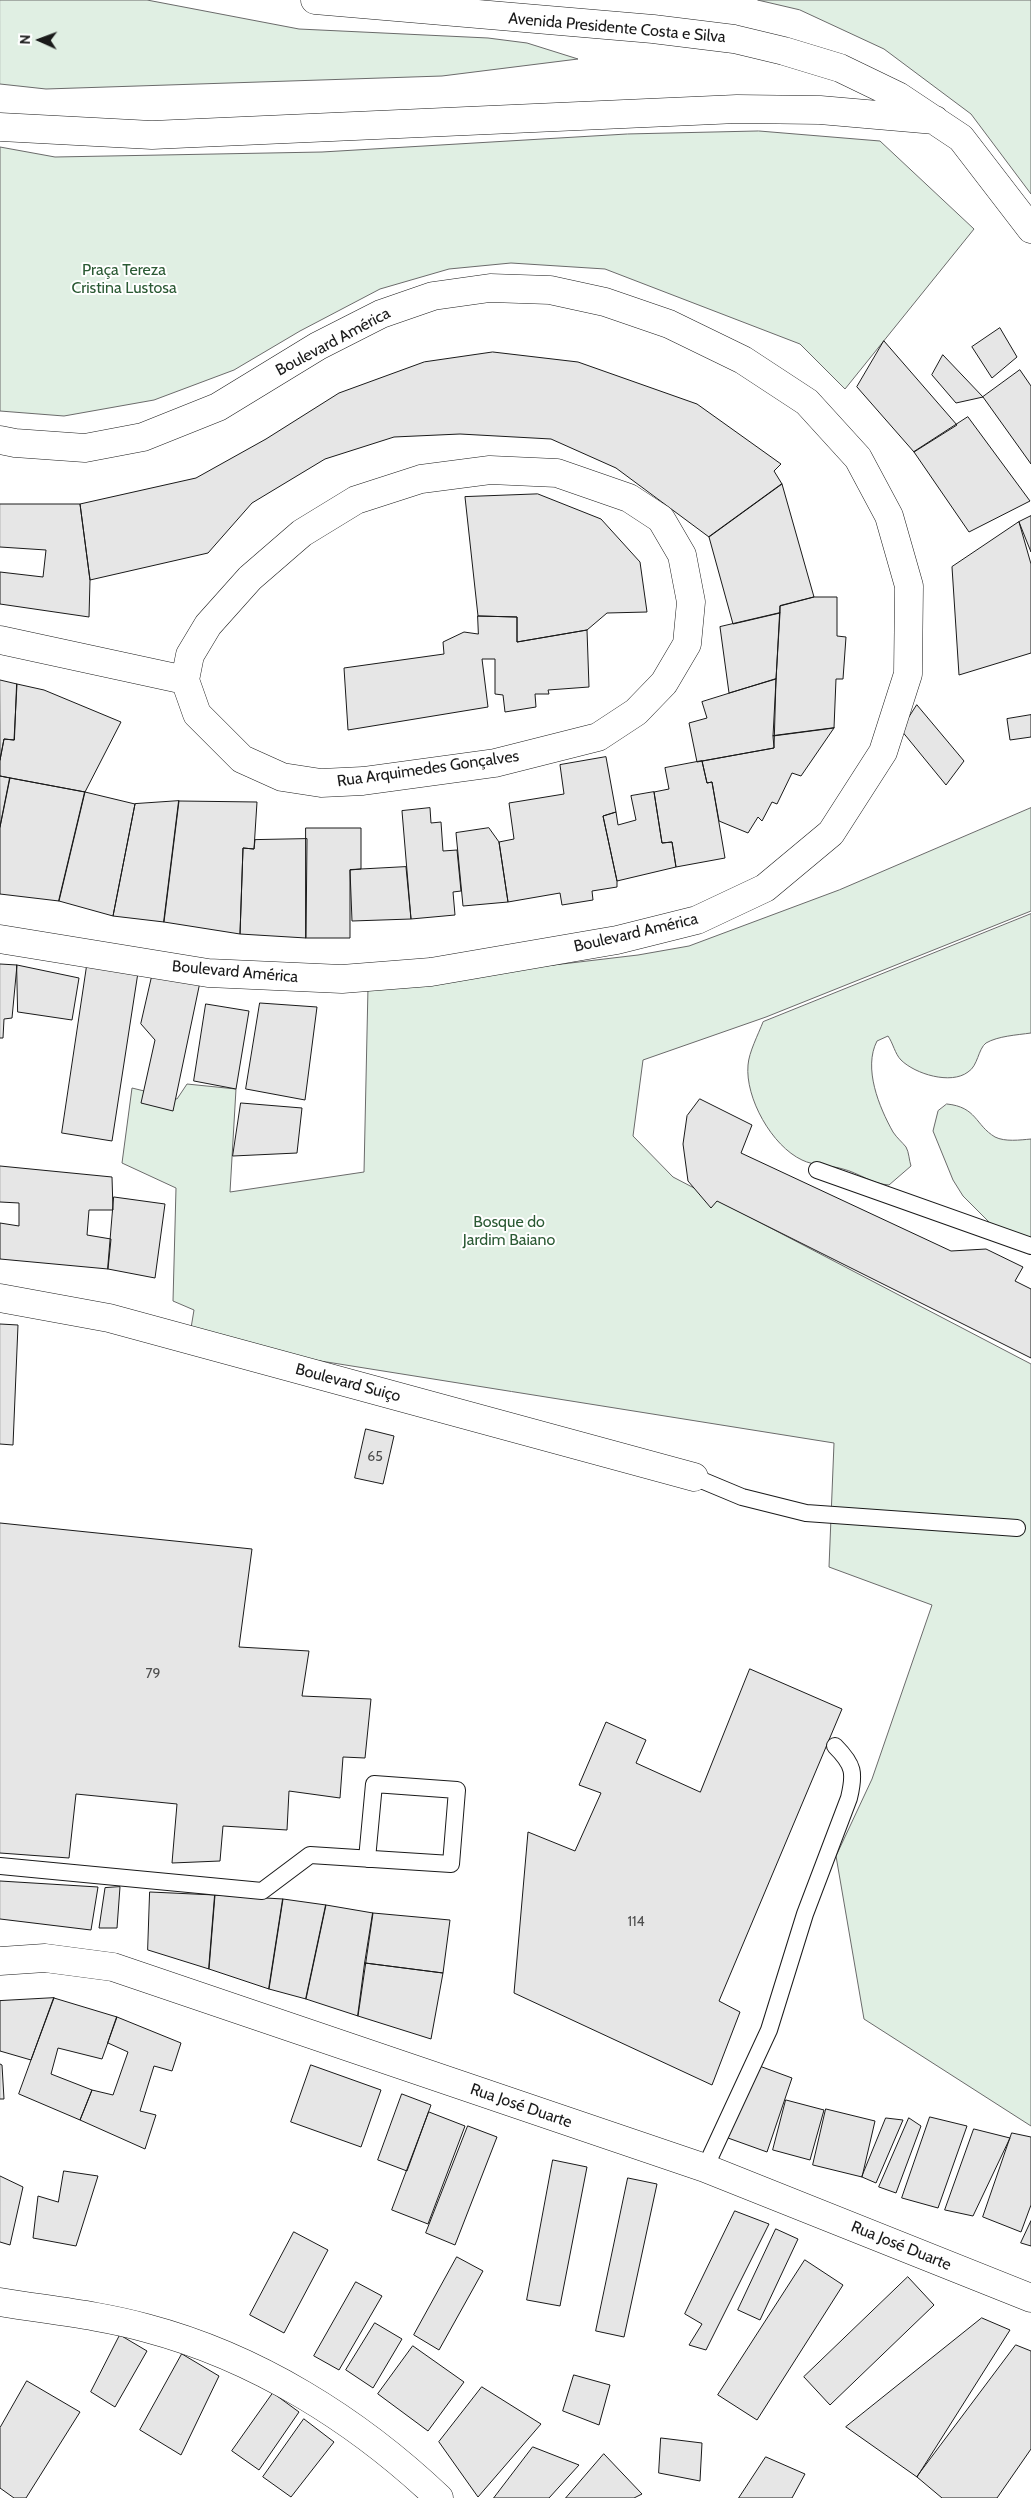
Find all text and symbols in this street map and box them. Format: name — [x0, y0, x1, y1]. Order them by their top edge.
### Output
street label: Avenida Presidente Costa e Silva — [508, 9, 726, 47]
north arrow — [15, 15, 65, 65]
text: N — [16, 34, 34, 45]
park label: Praça Tereza Cristina Lustosa — [71, 260, 177, 298]
street label: Boulevard América — [273, 304, 393, 380]
street label: Rua Arquimedes Gonçalves — [336, 747, 520, 791]
street label: Boulevard América — [572, 909, 700, 957]
street label: Boulevard América — [171, 957, 299, 987]
park label: Bosque do Jardim Baiano — [463, 1212, 555, 1250]
street label: Boulevard Suiço — [293, 1360, 403, 1406]
house number: 65 — [367, 1449, 383, 1465]
house number: 79 — [146, 1666, 160, 1682]
house number: 114 — [627, 1914, 645, 1930]
street label: Rua José Duarte — [468, 2080, 574, 2132]
street label: Rua José Duarte — [848, 2217, 954, 2275]

